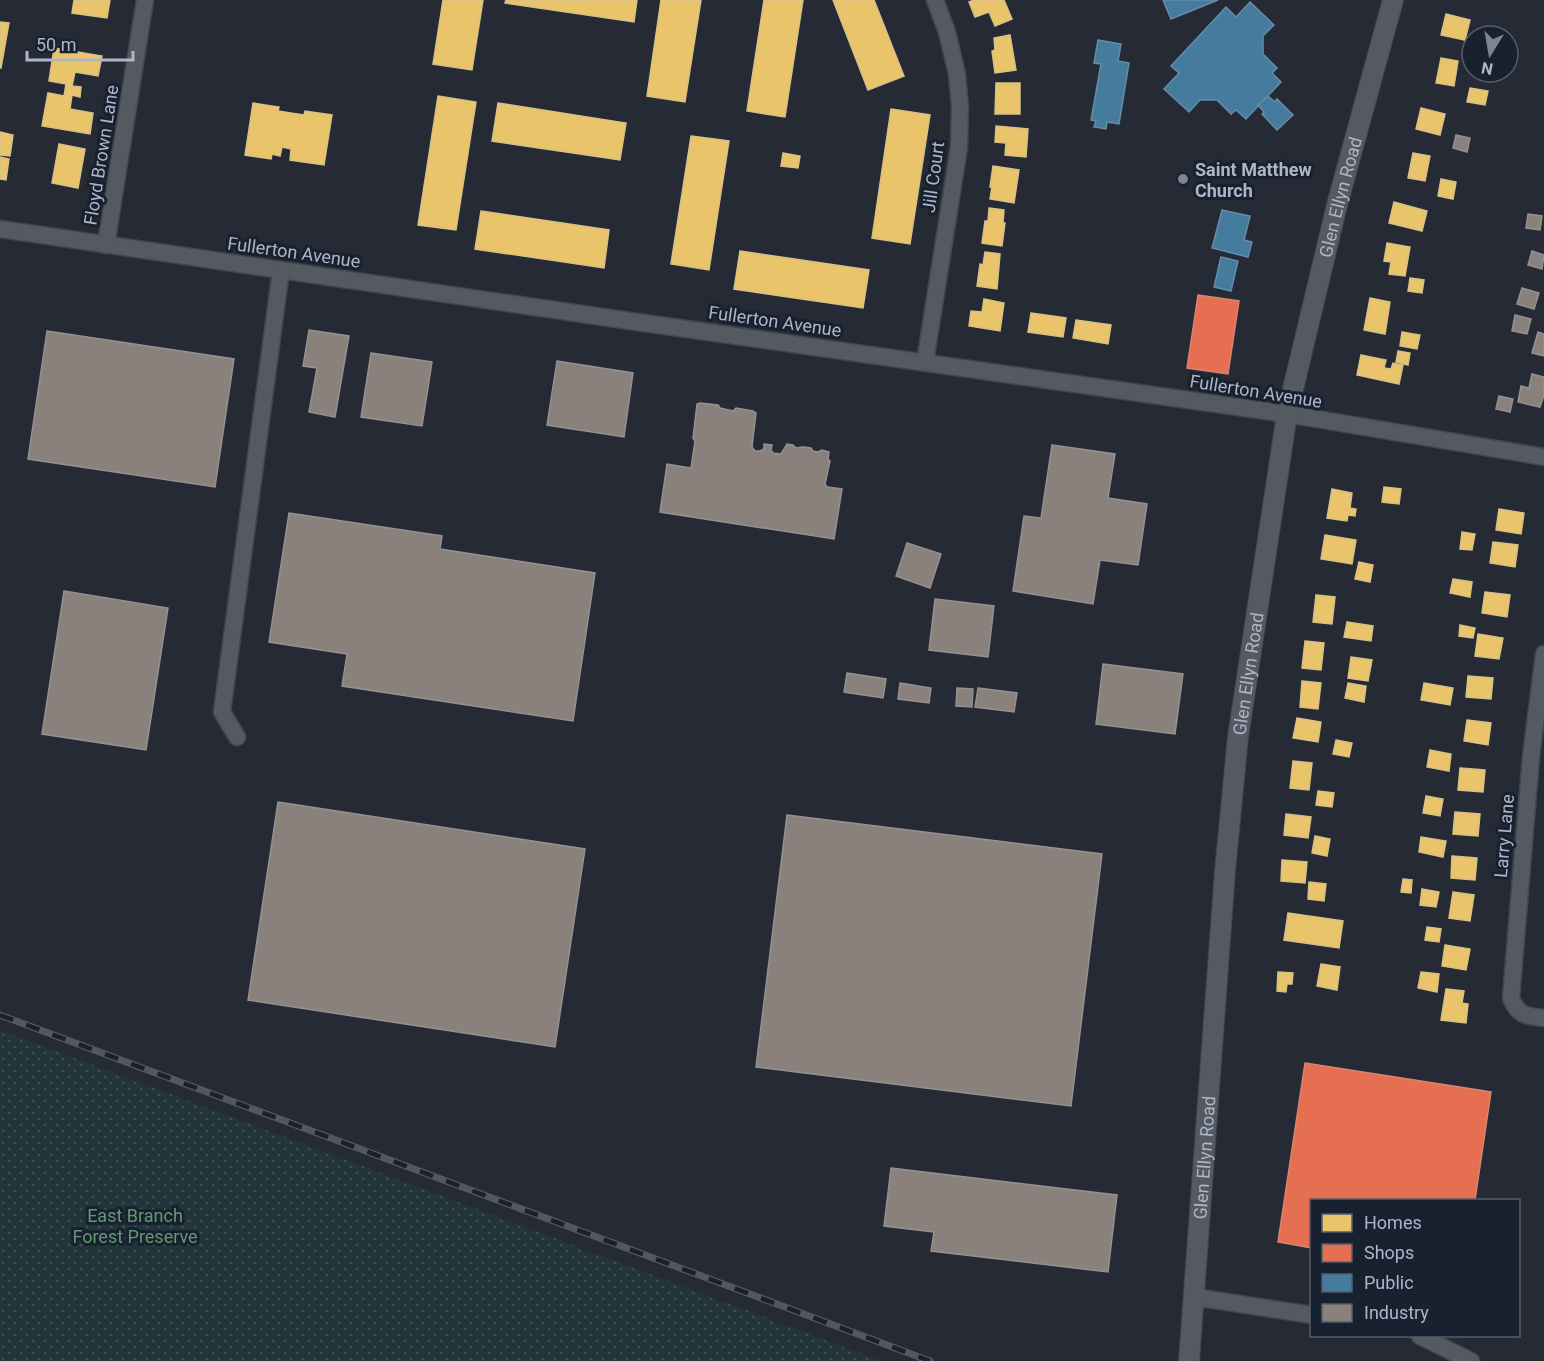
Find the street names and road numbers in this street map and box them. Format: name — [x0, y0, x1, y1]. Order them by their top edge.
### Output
street label: Floyd Brown Lane — [80, 83, 122, 227]
street label: Glen Ellyn Road — [1314, 134, 1366, 259]
street label: Jill Court — [918, 140, 948, 214]
street label: Fullerton Avenue — [226, 232, 362, 272]
street label: Fullerton Avenue — [707, 301, 843, 341]
street label: Fullerton Avenue — [1188, 370, 1324, 412]
street label: Glen Ellyn Road — [1228, 611, 1267, 737]
street label: Larry Lane — [1490, 793, 1518, 879]
street label: Glen Ellyn Road — [1189, 1095, 1219, 1220]

